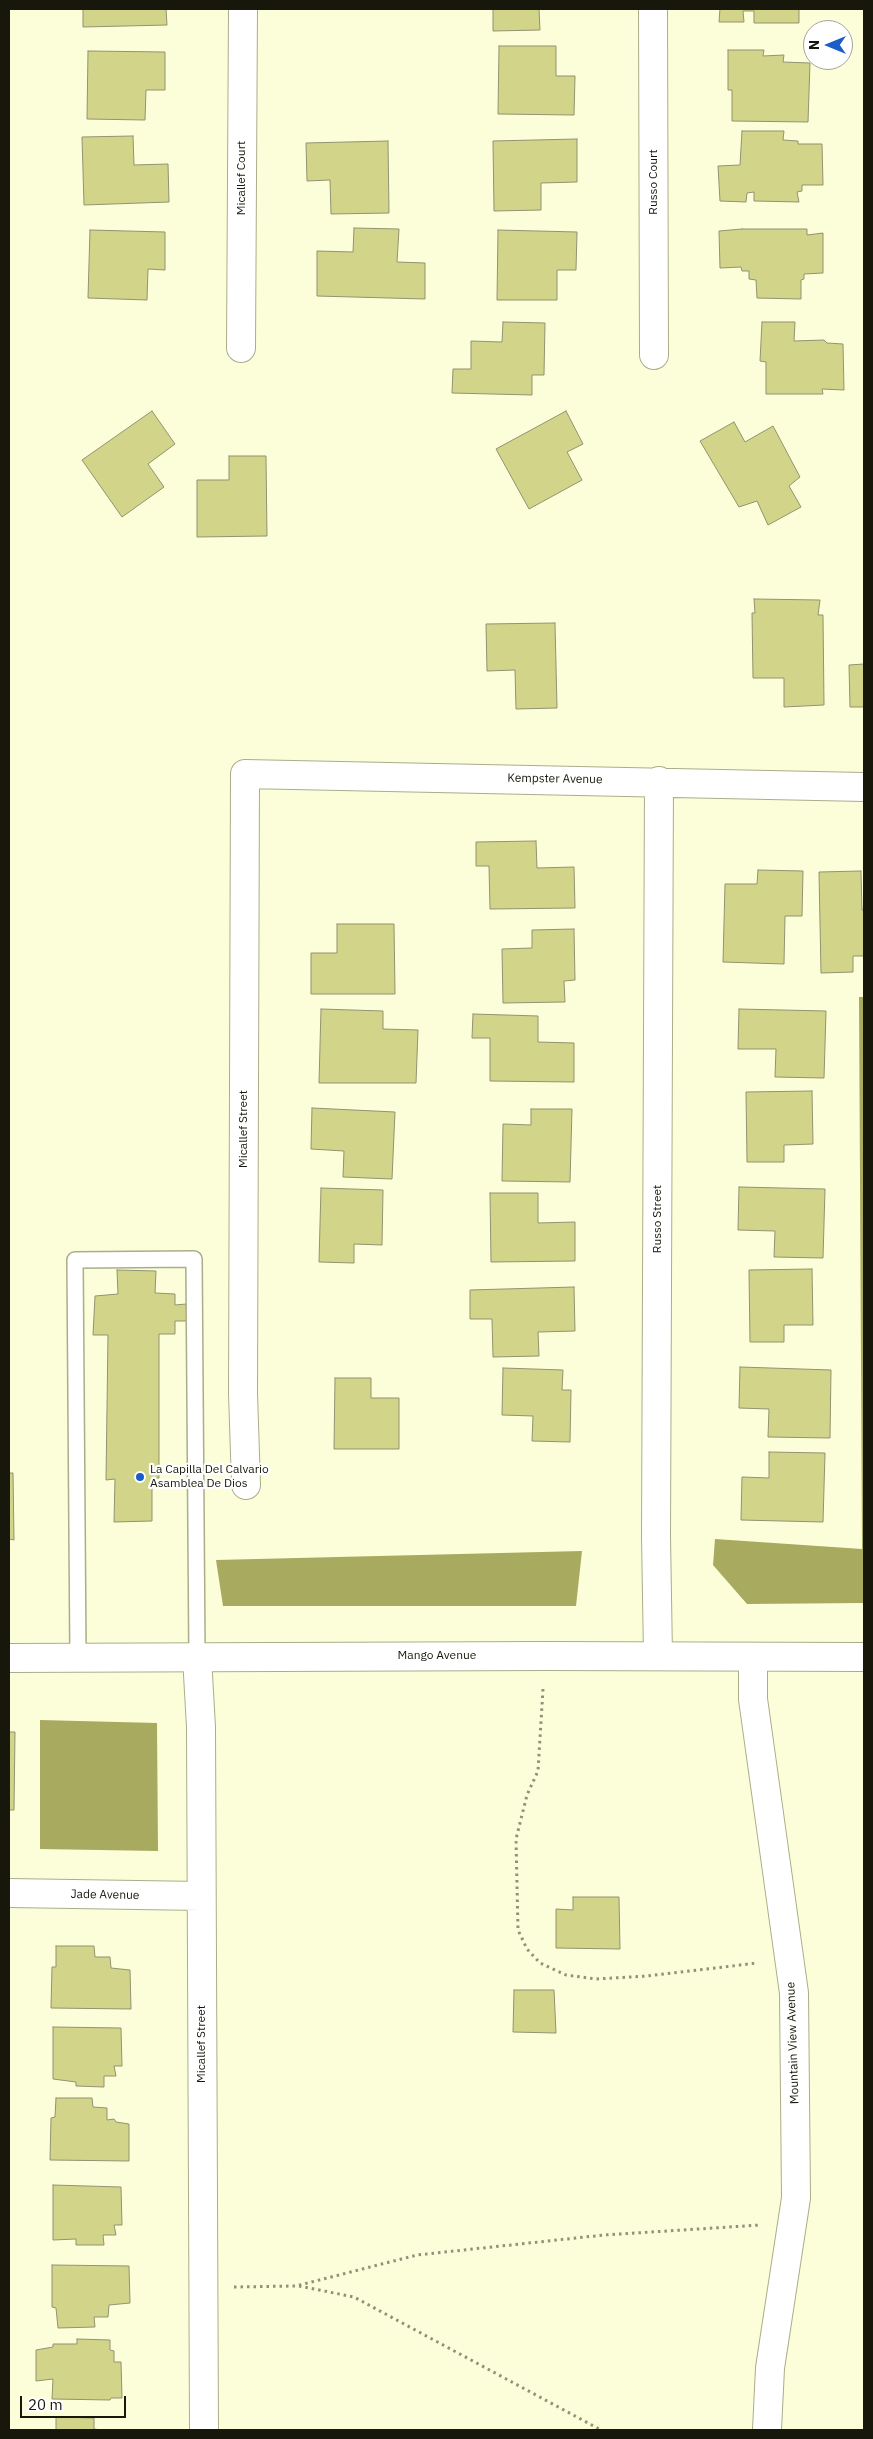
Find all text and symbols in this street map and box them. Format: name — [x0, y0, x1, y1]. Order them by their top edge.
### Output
north arrow — [803, 20, 853, 70]
text: N — [805, 40, 823, 50]
street label: Micallef Court — [235, 141, 249, 215]
street label: Russo Court — [647, 149, 661, 215]
street label: Kempster Avenue — [507, 771, 603, 787]
street label: Micallef Street — [237, 1090, 251, 1168]
street label: Russo Street — [651, 1185, 665, 1253]
place label: La Capilla Del Calvario Asamblea De Dios — [150, 1463, 269, 1491]
marker: La Capilla Del Calvario Asamblea De Dios — [134, 1471, 146, 1483]
street label: Mango Avenue — [398, 1649, 476, 1663]
street label: Jade Avenue — [70, 1887, 140, 1903]
street label: Mountain View Avenue — [784, 1982, 802, 2104]
street label: Micallef Street — [195, 2005, 209, 2083]
scale bar — [22, 2386, 129, 2418]
text: 20 m — [28, 2395, 63, 2414]

